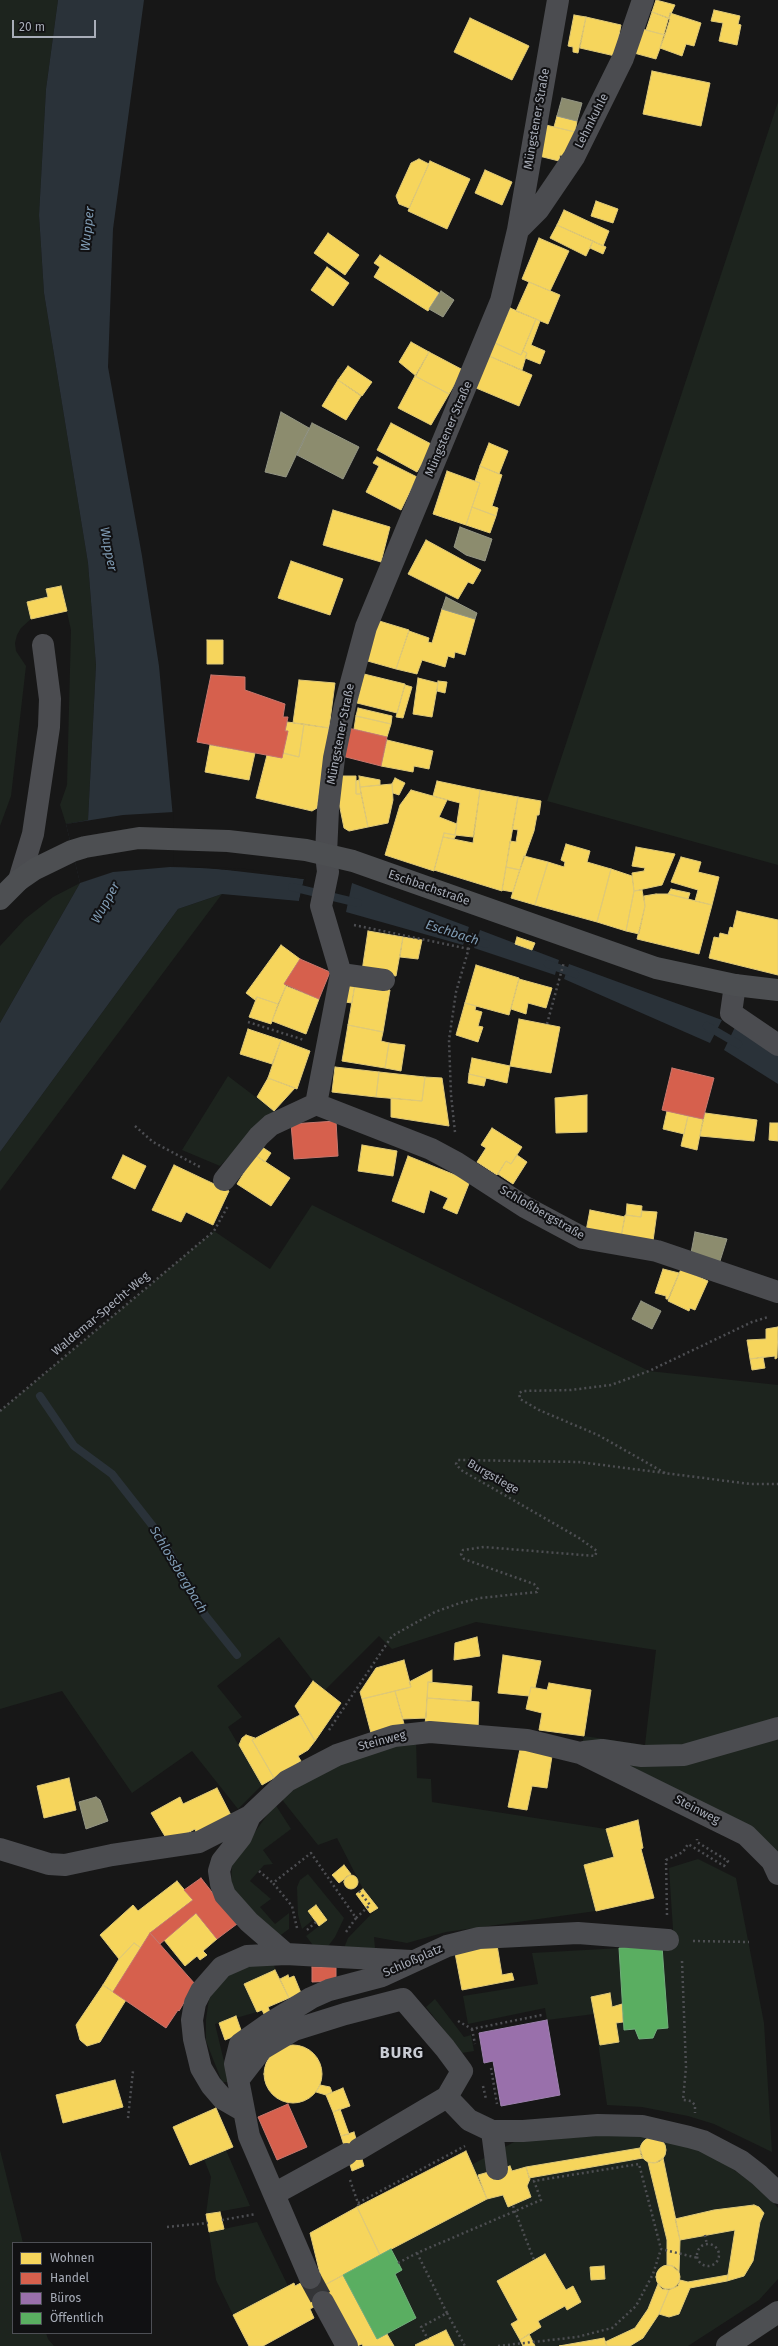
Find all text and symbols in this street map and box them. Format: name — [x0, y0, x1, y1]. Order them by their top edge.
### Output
scale bar — [14, 12, 98, 38]
text: 20 m — [19, 20, 45, 34]
street label: Müngstener Straße — [521, 67, 553, 171]
street label: Lehmkuhle — [572, 91, 612, 151]
water label: Wupper — [78, 206, 98, 252]
street label: Müngstener Straße — [422, 379, 476, 479]
water label: Wupper — [96, 526, 120, 572]
street label: Müngstener Straße — [324, 682, 358, 786]
street label: Eschbachstraße — [386, 867, 472, 909]
water label: Wupper — [88, 880, 124, 926]
water label: Eschbach — [423, 917, 481, 949]
street label: Schloßbergstraße — [497, 1183, 587, 1243]
street label: Waldemar-Specht-Weg — [49, 1269, 153, 1359]
street label: Burgstiege — [465, 1456, 521, 1498]
water label: Schlossbergbach — [146, 1524, 210, 1616]
street label: Steinweg — [356, 1728, 408, 1754]
street label: Steinweg — [672, 1792, 722, 1828]
street label: Schloßplatz — [381, 1941, 445, 1981]
district label: BURG — [380, 2044, 424, 2064]
legend — [12, 2242, 152, 2334]
text: Wohnen — [50, 2251, 94, 2265]
text: Handel — [50, 2271, 89, 2285]
text: Büros — [50, 2291, 81, 2305]
text: Öffentlich — [50, 2311, 104, 2325]

